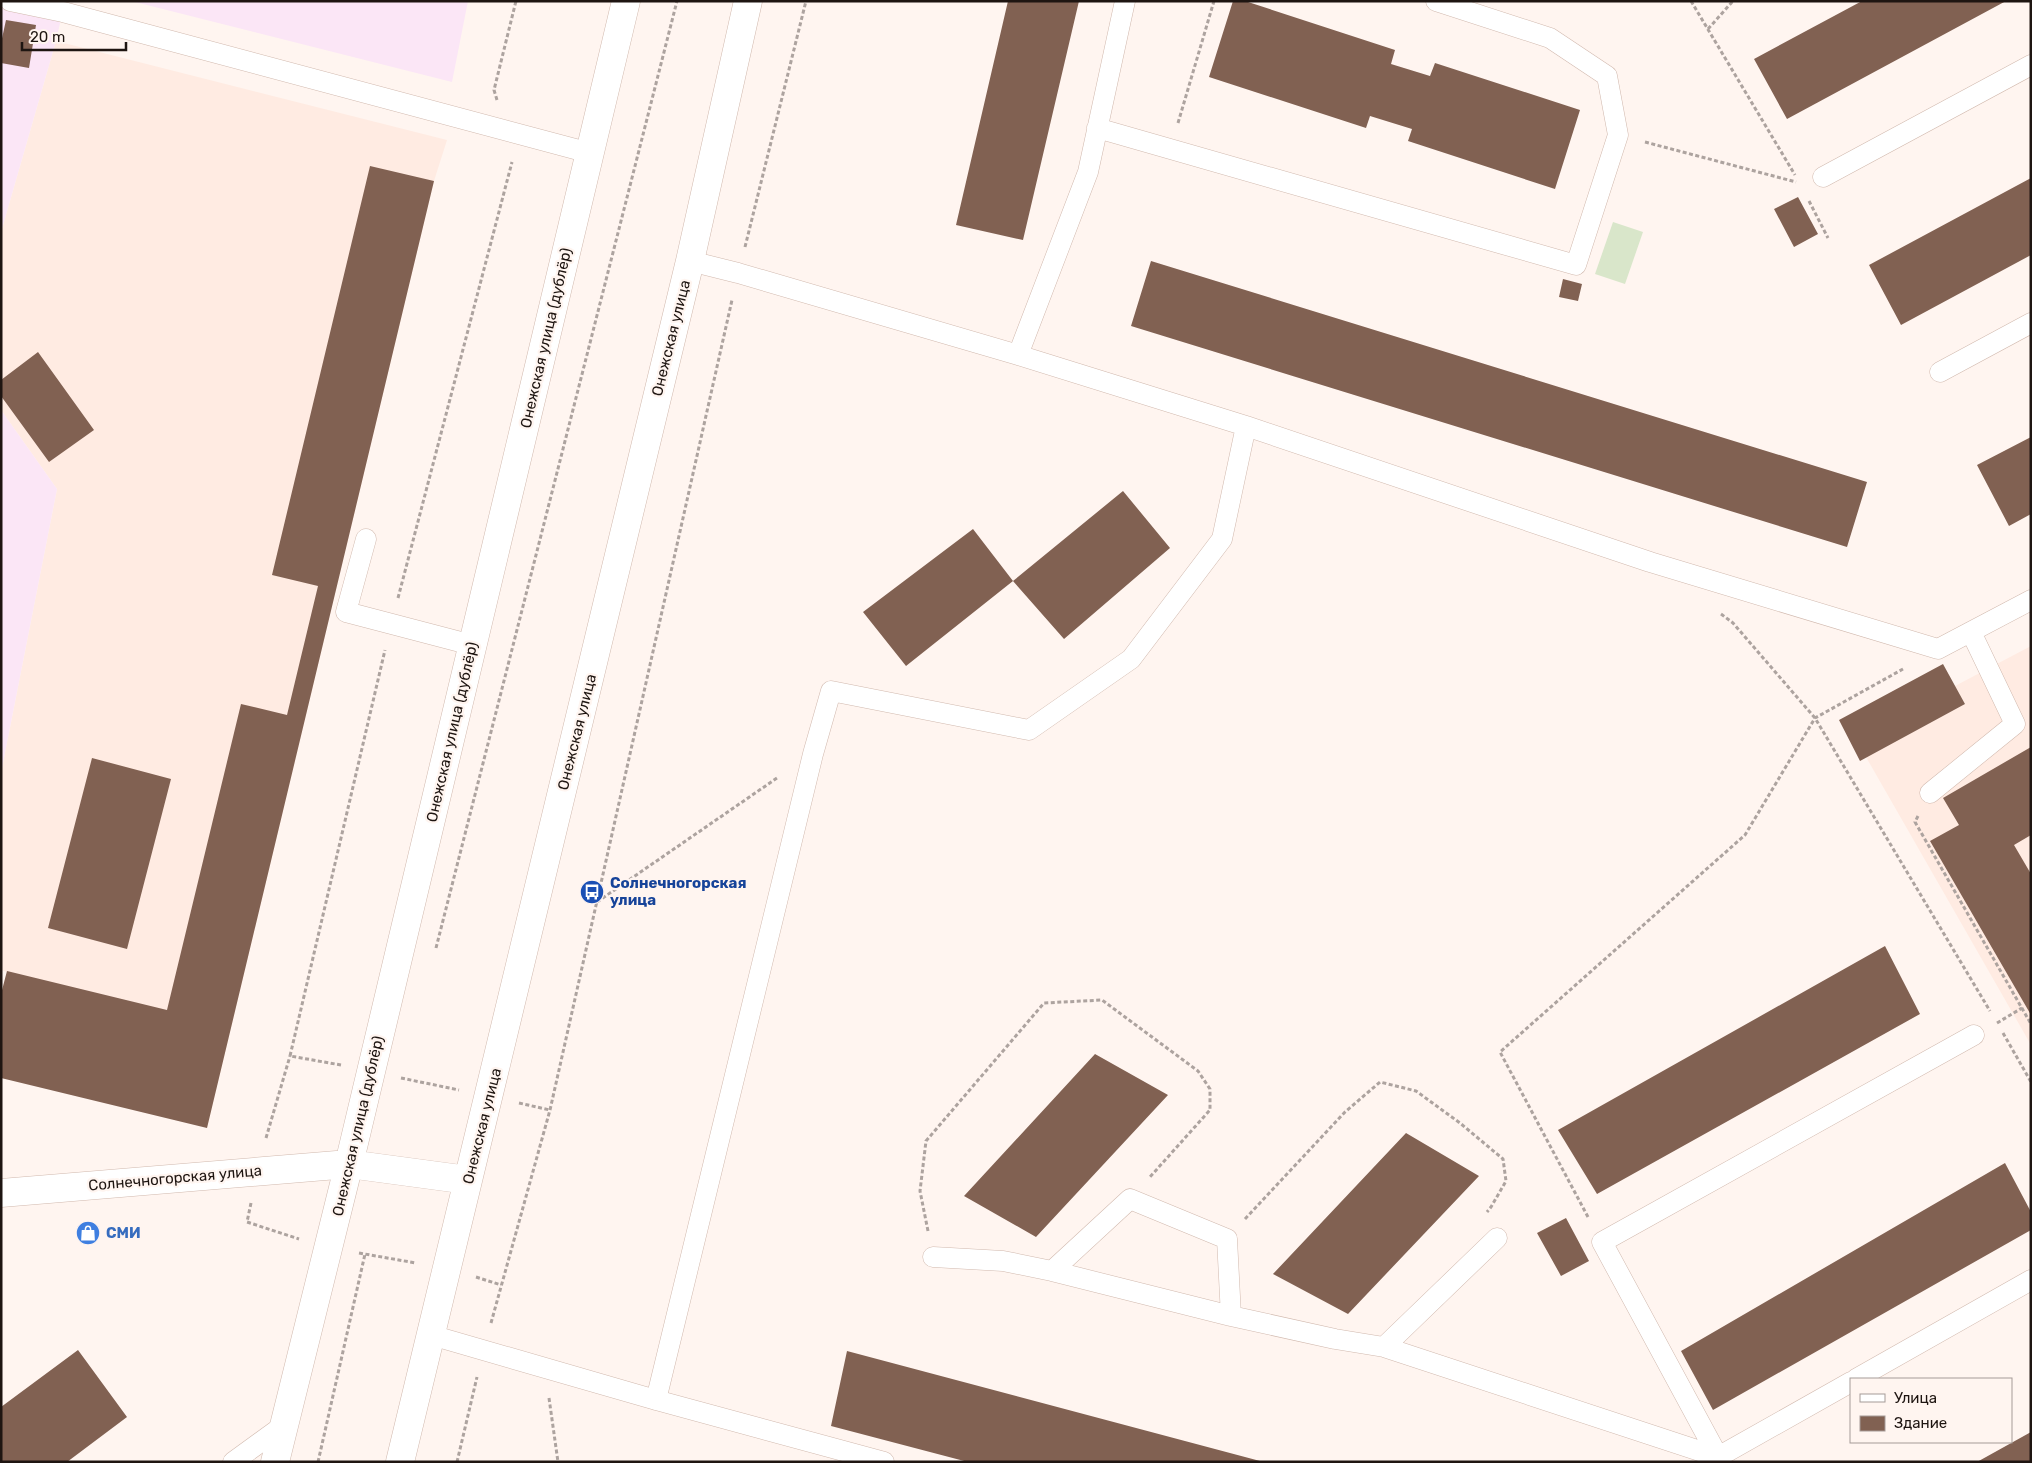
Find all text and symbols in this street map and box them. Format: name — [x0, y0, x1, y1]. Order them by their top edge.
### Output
scale bar — [22, 20, 126, 52]
text: 20 m — [30, 28, 65, 46]
street label: Онежская улица (дублёр) — [516, 246, 576, 430]
street label: Онежская улица — [648, 278, 694, 398]
street label: Онежская улица (дублёр) — [422, 640, 482, 824]
street label: Онежская улица — [554, 672, 600, 792]
place label: Солнечногорская улица — [610, 874, 747, 909]
bus stop icon: Солнечногорская улица — [579, 879, 605, 905]
street label: Онежская улица (дублёр) — [328, 1034, 388, 1218]
street label: Онежская улица — [459, 1066, 505, 1186]
street label: Солнечногорская улица — [87, 1161, 263, 1195]
shop icon: СМИ — [75, 1220, 101, 1246]
place label: СМИ — [106, 1224, 141, 1242]
legend — [1850, 1378, 2012, 1443]
text: Улица — [1894, 1389, 1937, 1407]
text: Здание — [1894, 1414, 1947, 1432]

